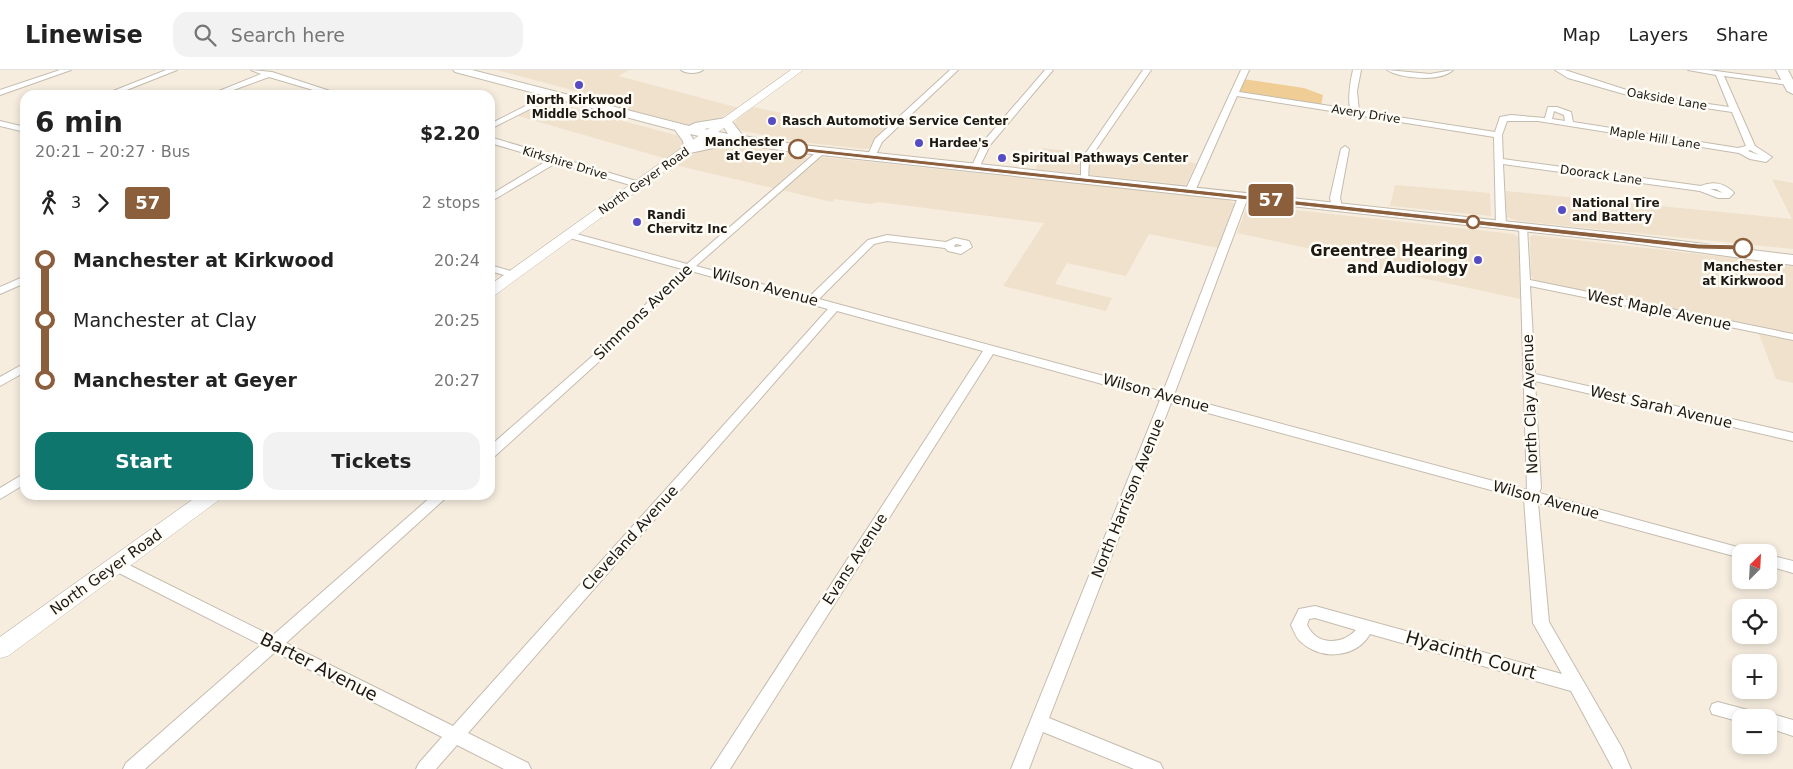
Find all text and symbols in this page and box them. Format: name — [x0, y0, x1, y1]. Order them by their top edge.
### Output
search box — [173, 12, 523, 57]
text: Linewise — [25, 21, 143, 49]
icon: search — [191, 21, 219, 49]
text: Search here — [231, 24, 345, 46]
text: Map — [1562, 24, 1600, 45]
text: Layers — [1628, 24, 1688, 45]
text: Share — [1716, 24, 1768, 45]
marker: North Kirkwood Middle School — [573, 79, 585, 91]
street label: Oakside Lane — [1626, 85, 1708, 113]
place label: North Kirkwood Middle School — [526, 93, 632, 121]
street label: Avery Drive — [1330, 102, 1402, 126]
text: 6 min — [35, 106, 123, 139]
place label: Rasch Automotive Service Center — [782, 114, 1008, 128]
marker: Rasch Automotive Service Center — [766, 115, 778, 127]
text: $2.20 — [420, 122, 480, 144]
street label: Maple Hill Lane — [1609, 124, 1701, 152]
place label: Manchester at Geyer — [705, 135, 784, 163]
place label: Hardee's — [929, 136, 989, 150]
marker: Hardee's — [913, 137, 925, 149]
marker: Manchester at Geyer — [788, 139, 808, 159]
text: 20:21 – 20:27 · Bus — [35, 142, 190, 161]
street label: Kirkshire Drive — [521, 143, 609, 183]
street label: North Geyer Road — [596, 144, 692, 218]
place label: Spiritual Pathways Center — [1012, 151, 1188, 165]
marker: Spiritual Pathways Center — [996, 152, 1008, 164]
street label: Doorack Lane — [1559, 162, 1643, 188]
line badge: 57 — [1248, 184, 1294, 216]
icon: walk — [35, 189, 63, 217]
icon: forward — [89, 189, 117, 217]
text: 57 — [1258, 189, 1284, 210]
text: 57 — [135, 192, 160, 213]
text: 3 — [71, 193, 81, 212]
text: 2 stops — [422, 193, 480, 212]
place label: National Tire and Battery — [1572, 196, 1660, 224]
marker: National Tire and Battery — [1556, 204, 1568, 216]
place label: Randi Chervitz Inc — [647, 208, 727, 236]
unlabelled marker — [1466, 215, 1480, 229]
marker: Randi Chervitz Inc — [631, 216, 643, 228]
marker: Manchester at Kirkwood — [1733, 238, 1753, 258]
place label: Greentree Hearing and Audiology — [1310, 242, 1468, 277]
text: Manchester at Kirkwood — [73, 249, 334, 271]
text: 20:24 — [434, 251, 480, 270]
marker: Greentree Hearing and Audiology — [1472, 254, 1484, 266]
street label: Simmons Avenue — [590, 260, 696, 364]
place label: Manchester at Kirkwood — [1702, 260, 1784, 288]
street label: Wilson Avenue — [710, 264, 820, 310]
street label: West Maple Avenue — [1585, 286, 1733, 334]
text: Manchester at Clay — [73, 309, 257, 331]
text: 20:25 — [434, 311, 480, 330]
street label: North Clay Avenue — [1519, 334, 1541, 474]
text: Manchester at Geyer — [73, 369, 297, 391]
street label: Wilson Avenue — [1101, 370, 1211, 416]
text: 20:27 — [434, 371, 480, 390]
street label: West Sarah Avenue — [1588, 382, 1734, 432]
street label: North Harrison Avenue — [1088, 416, 1168, 580]
button: Start — [35, 432, 253, 490]
button: Tickets — [263, 432, 480, 490]
street label: Wilson Avenue — [1491, 477, 1601, 523]
street label: Cleveland Avenue — [578, 482, 682, 594]
street label: Evans Avenue — [819, 510, 891, 608]
street label: North Geyer Road — [46, 525, 166, 619]
north arrow — [1732, 544, 1778, 589]
map controls — [1732, 544, 1777, 754]
button: locate — [1732, 599, 1777, 644]
street label: Hyacinth Court — [1403, 626, 1539, 683]
street label: Barter Avenue — [257, 628, 381, 705]
button: + — [1732, 654, 1777, 699]
button: − — [1732, 709, 1777, 754]

